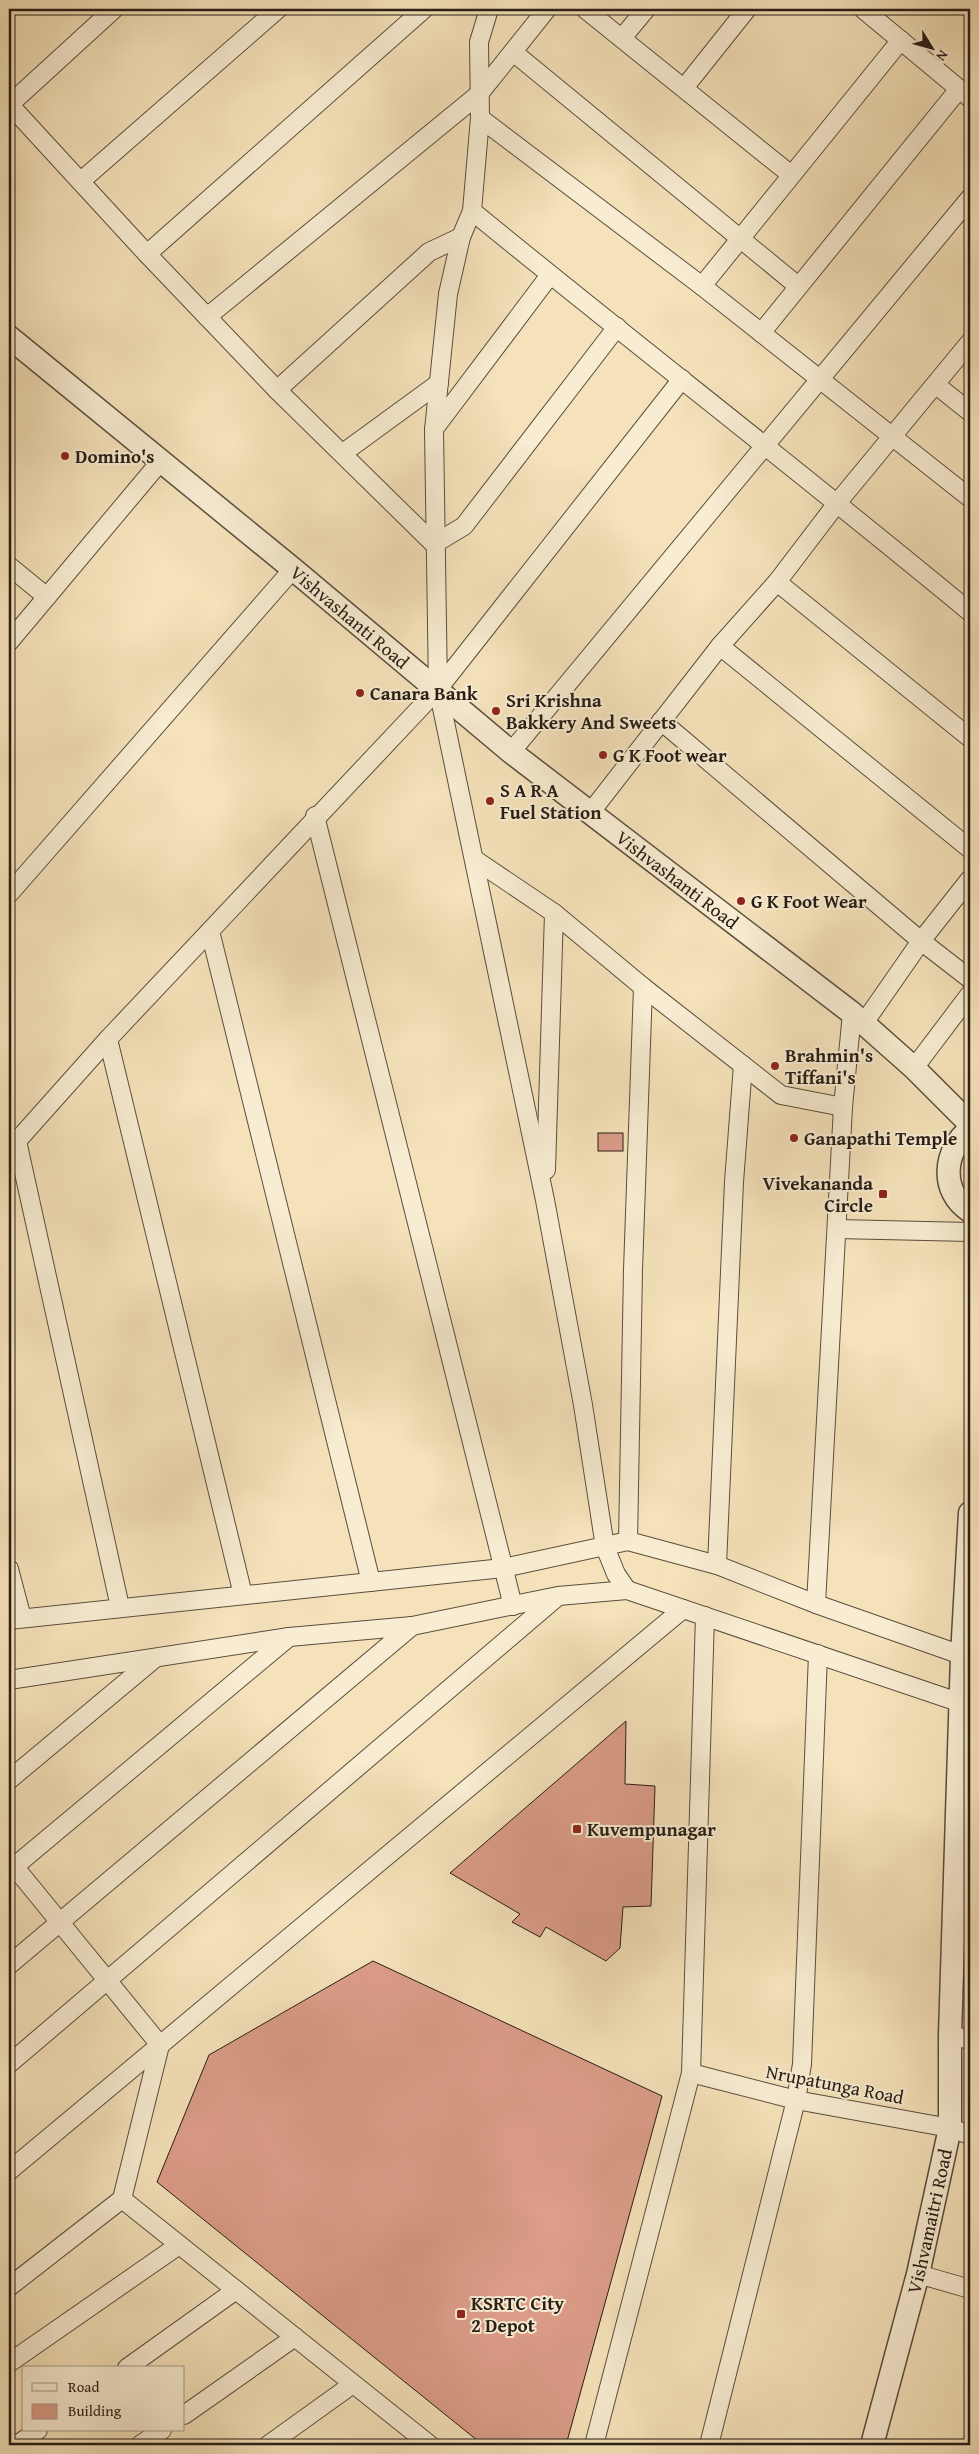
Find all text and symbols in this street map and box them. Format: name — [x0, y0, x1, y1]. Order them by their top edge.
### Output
north arrow — [906, 22, 956, 72]
text: N — [931, 46, 953, 66]
place label: Domino's — [75, 442, 154, 470]
marker: Domino's — [59, 450, 71, 462]
street label: Vishvashanti Road — [284, 558, 416, 676]
place label: Canara Bank — [370, 679, 478, 707]
place label: Sri Krishna Bakkery And Sweets — [506, 686, 676, 736]
marker: Canara Bank — [354, 687, 366, 699]
marker: Sri Krishna Bakkery And Sweets — [490, 705, 502, 717]
place label: G K Foot wear — [613, 741, 727, 769]
marker: G K Foot wear — [597, 749, 609, 761]
place label: S A R A Fuel Station — [500, 776, 602, 826]
marker: S A R A Fuel Station — [484, 795, 496, 807]
street label: Vishvashanti Road — [610, 823, 745, 936]
place label: G K Foot Wear — [751, 887, 867, 915]
marker: G K Foot Wear — [735, 895, 747, 907]
place label: Brahmin's Tiffani's — [785, 1041, 873, 1091]
marker: Brahmin's Tiffani's — [769, 1060, 781, 1072]
place label: Ganapathi Temple — [804, 1124, 957, 1152]
marker: Ganapathi Temple — [788, 1132, 800, 1144]
place label: Vivekananda Circle — [762, 1169, 873, 1219]
marker: Vivekananda Circle — [877, 1188, 889, 1200]
place label: Kuvempunagar — [587, 1815, 716, 1843]
marker: Kuvempunagar — [571, 1823, 583, 1835]
street label: Nrupatunga Road — [764, 2057, 907, 2111]
street label: Vishvamaitri Road — [899, 2145, 959, 2297]
place label: KSRTC City 2 Depot — [471, 2289, 564, 2339]
marker: KSRTC City 2 Depot — [455, 2308, 467, 2320]
legend — [22, 2366, 185, 2432]
text: Road — [68, 2376, 99, 2397]
text: Building — [68, 2400, 122, 2421]

